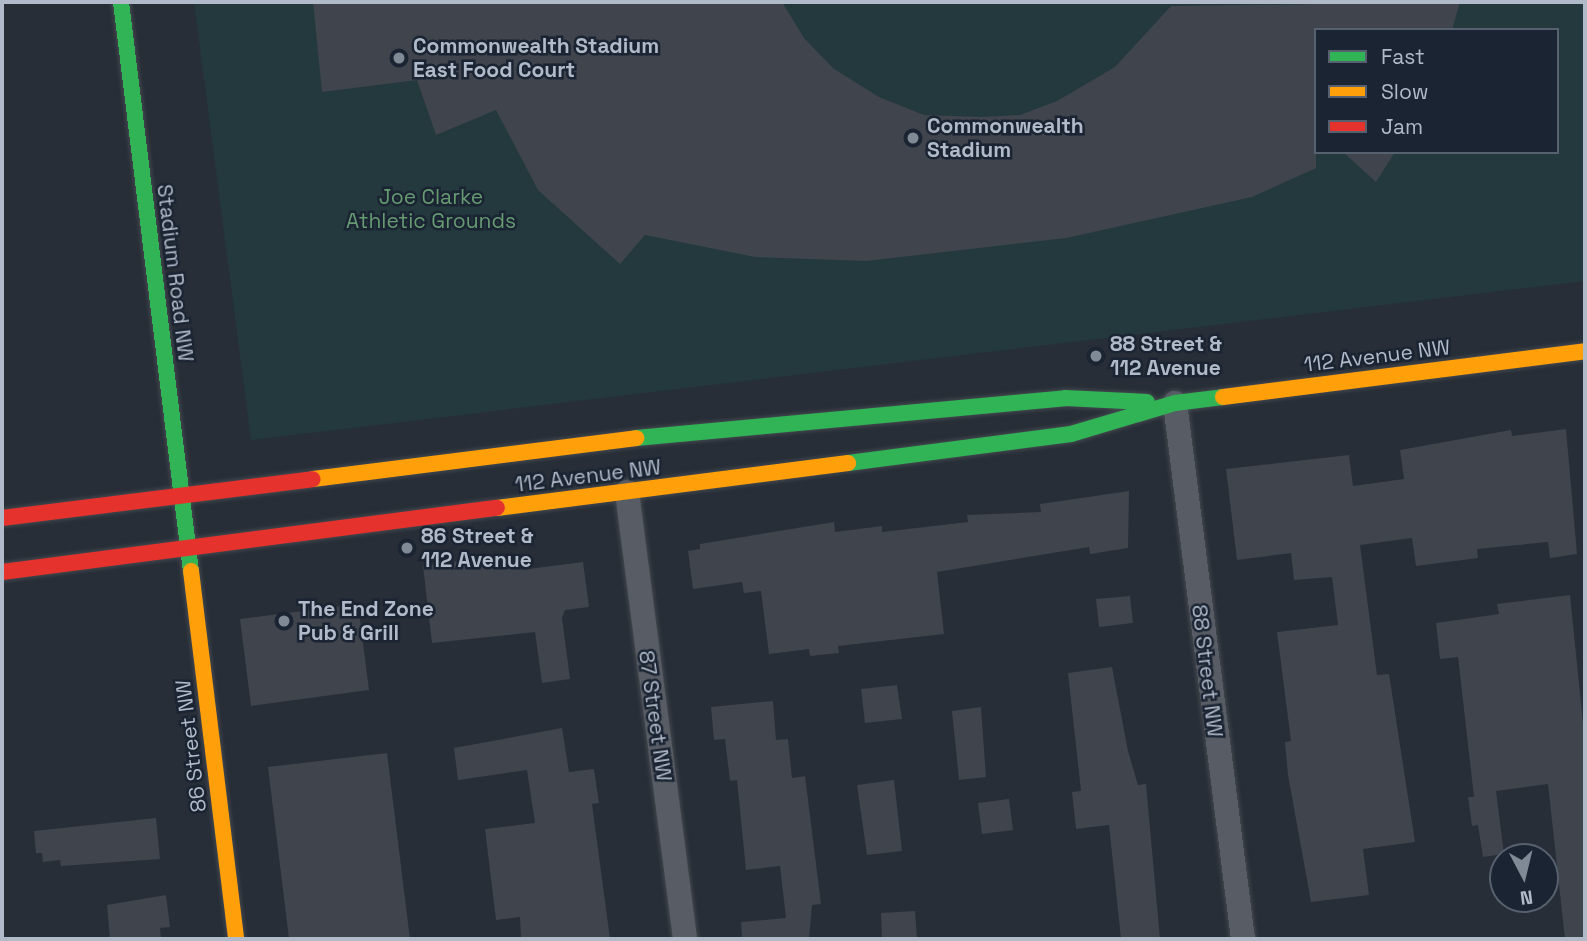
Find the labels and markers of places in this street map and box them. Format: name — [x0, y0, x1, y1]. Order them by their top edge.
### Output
place label: Commonwealth Stadium East Food Court — [413, 33, 659, 83]
marker: Commonwealth Stadium East Food Court — [391, 50, 407, 66]
place label: Commonwealth Stadium — [927, 113, 1084, 163]
marker: Commonwealth Stadium — [905, 130, 921, 146]
place label: 88 Street & 112 Avenue — [1110, 331, 1222, 381]
marker: 88 Street & 112 Avenue — [1088, 348, 1104, 364]
place label: 86 Street & 112 Avenue — [421, 523, 533, 573]
marker: 86 Street & 112 Avenue — [399, 540, 415, 556]
place label: The End Zone Pub & Grill — [298, 596, 434, 646]
marker: The End Zone Pub & Grill — [276, 613, 292, 629]

